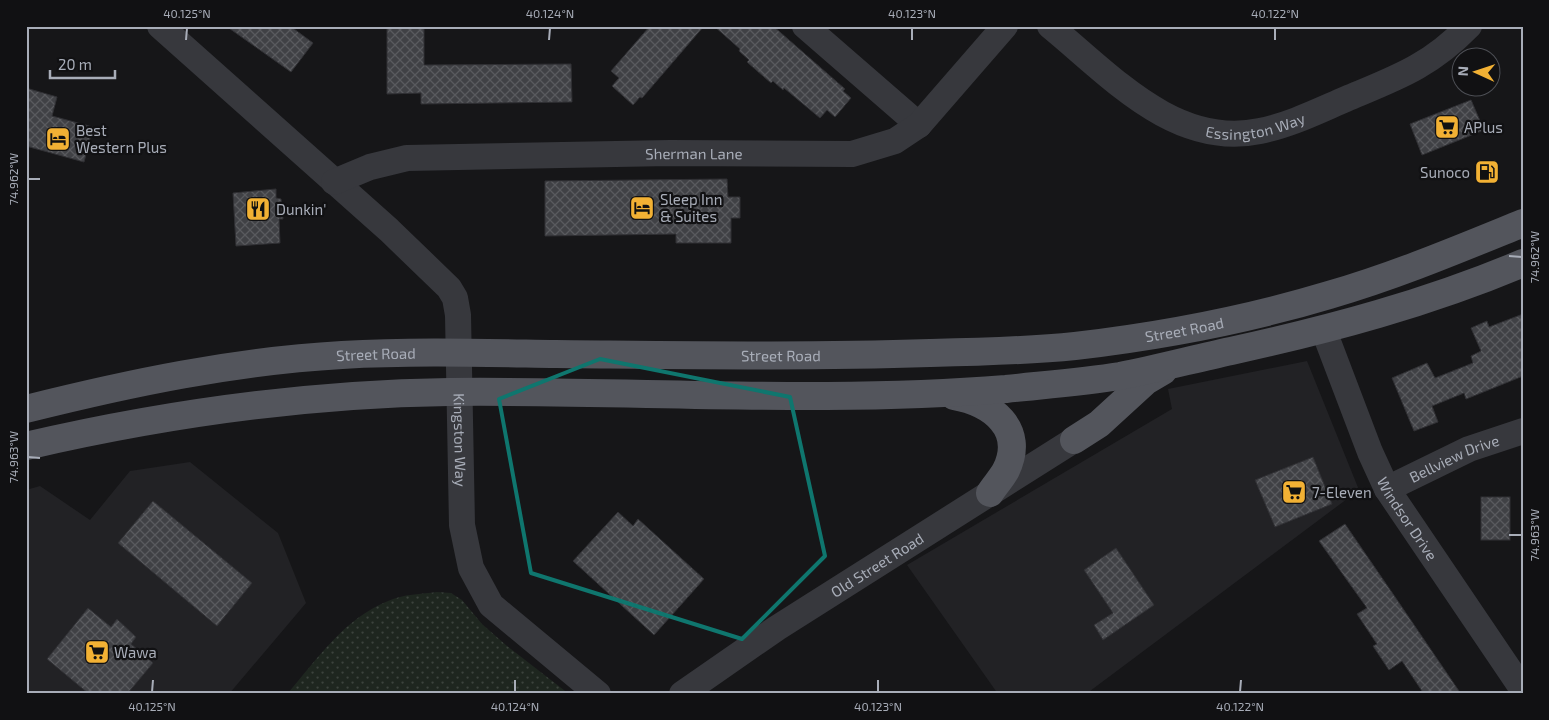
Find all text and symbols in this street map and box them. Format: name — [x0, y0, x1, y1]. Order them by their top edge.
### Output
text: 40.125°N — [163, 6, 211, 20]
text: 40.124°N — [526, 6, 574, 20]
text: 40.123°N — [888, 6, 936, 20]
text: 40.122°N — [1251, 6, 1299, 20]
scale bar — [50, 48, 115, 80]
north arrow — [1452, 48, 1502, 98]
text: 20 m — [58, 55, 92, 73]
text: N — [1454, 66, 1471, 77]
street label: Essington Way — [1204, 109, 1307, 143]
supermarket icon: APlus — [1434, 114, 1460, 140]
place label: APlus — [1464, 118, 1503, 136]
place label: Best Western Plus — [76, 121, 167, 156]
hotel icon: Best Western Plus — [45, 126, 71, 152]
street label: Sherman Lane — [645, 144, 743, 162]
text: 74.962°W — [6, 153, 20, 205]
fuel station icon: Sunoco — [1474, 159, 1500, 185]
place label: Sunoco — [1420, 163, 1470, 181]
place label: Sleep Inn & Suites — [660, 190, 722, 225]
hotel icon: Sleep Inn & Suites — [629, 195, 655, 221]
restaurant icon: Dunkin' — [245, 196, 271, 222]
place label: Dunkin' — [276, 200, 326, 218]
text: 74.962°W — [1527, 231, 1541, 283]
street label: Street Road — [1144, 313, 1225, 345]
street label: Street Road — [336, 344, 416, 364]
street label: Street Road — [741, 346, 821, 364]
street label: Kingston Way — [450, 393, 470, 487]
text: 74.963°W — [6, 431, 20, 483]
street label: Bellview Drive — [1406, 431, 1501, 486]
street label: Windsor Drive — [1374, 474, 1441, 564]
supermarket icon: 7-Eleven — [1281, 479, 1307, 505]
place label: 7-Eleven — [1312, 483, 1372, 501]
text: 74.963°W — [1527, 509, 1541, 561]
street label: Old Street Road — [827, 529, 927, 601]
supermarket icon: Wawa — [84, 639, 110, 665]
place label: Wawa — [114, 643, 157, 661]
text: 40.125°N — [128, 699, 176, 713]
text: 40.124°N — [491, 699, 539, 713]
text: 40.123°N — [854, 699, 902, 713]
text: 40.122°N — [1216, 699, 1264, 713]

